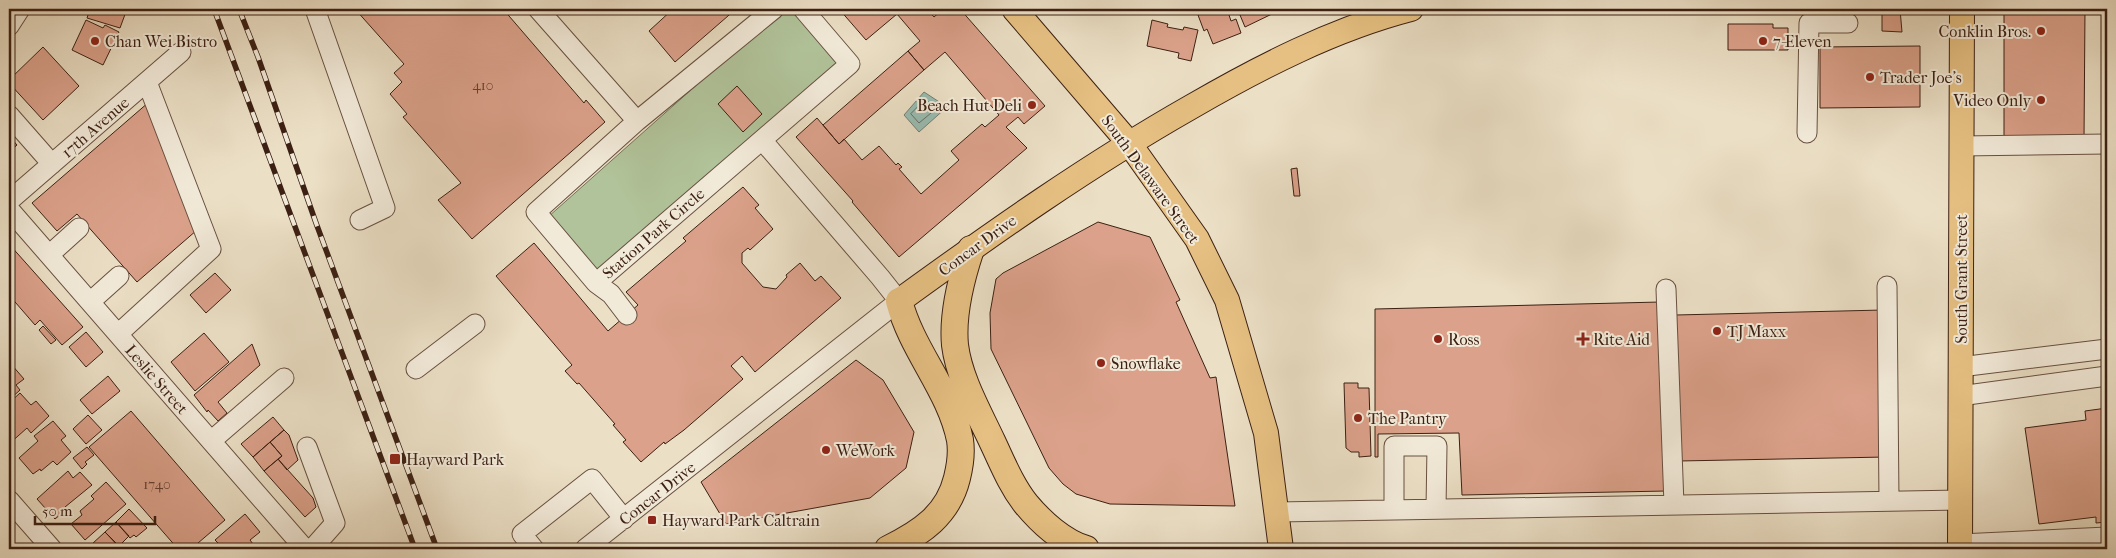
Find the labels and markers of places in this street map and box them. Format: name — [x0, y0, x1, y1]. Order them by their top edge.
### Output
place label: Conklin Bros. — [1939, 22, 2031, 41]
marker: Conklin Bros. — [2035, 25, 2047, 37]
place label: Chan Wei Bistro — [105, 32, 217, 51]
place label: 7-Eleven — [1773, 32, 1832, 51]
marker: Chan Wei Bistro — [89, 35, 101, 47]
marker: 7-Eleven — [1757, 35, 1769, 47]
place label: Trader Joe's — [1880, 68, 1962, 87]
marker: Trader Joe's — [1864, 71, 1876, 83]
place label: Video Only — [1952, 91, 2031, 110]
marker: Video Only — [2035, 94, 2047, 106]
place label: Beach Hut Deli — [917, 96, 1022, 115]
marker: Beach Hut Deli — [1026, 99, 1038, 111]
place label: TJ Maxx — [1727, 322, 1787, 341]
marker: TJ Maxx — [1711, 325, 1723, 337]
place label: Ross — [1448, 330, 1479, 349]
place label: Rite Aid — [1593, 330, 1650, 349]
marker: Ross — [1432, 333, 1444, 345]
marker: Rite Aid — [1577, 333, 1589, 345]
place label: Snowflake — [1111, 354, 1181, 373]
marker: Snowflake — [1095, 357, 1107, 369]
place label: The Pantry — [1368, 409, 1447, 428]
marker: The Pantry — [1352, 412, 1364, 424]
place label: WeWork — [835, 441, 896, 460]
marker: WeWork — [820, 444, 832, 456]
place label: Hayward Park — [406, 450, 505, 469]
marker: Hayward Park — [388, 452, 402, 466]
place label: Hayward Park Caltrain — [662, 511, 821, 530]
marker: Hayward Park Caltrain — [646, 514, 658, 526]

